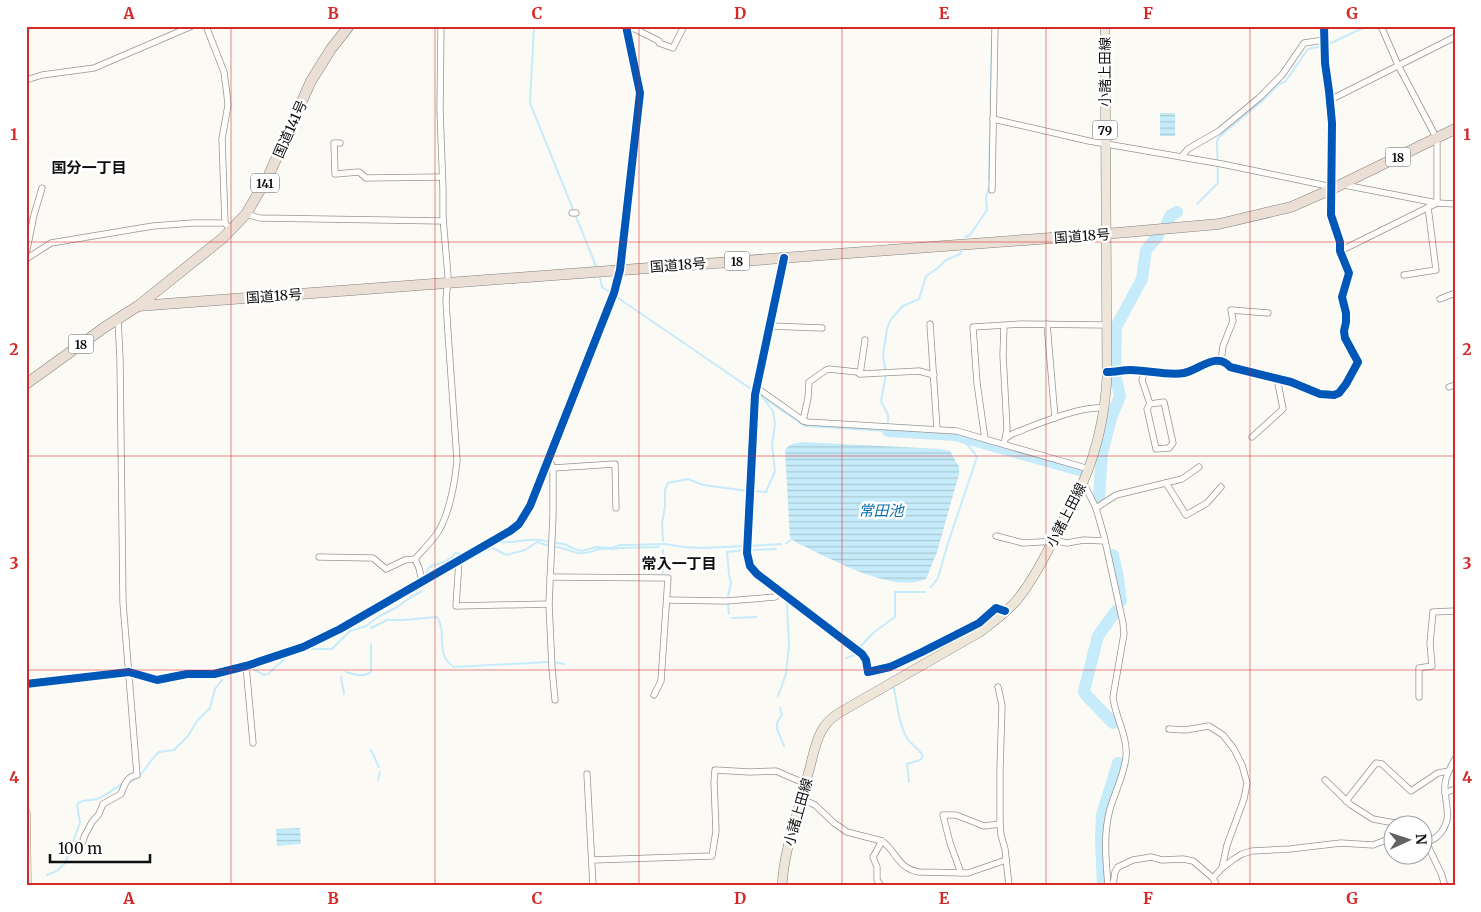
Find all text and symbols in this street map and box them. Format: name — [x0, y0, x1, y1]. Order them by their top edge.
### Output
text: A — [122, 3, 135, 23]
text: B — [327, 3, 339, 23]
text: C — [532, 3, 542, 23]
text: D — [734, 3, 746, 23]
text: E — [939, 3, 950, 23]
text: F — [1143, 3, 1153, 23]
text: G — [1346, 3, 1358, 23]
street label: 小諸上田線 — [1096, 37, 1114, 107]
street label: 国道141号 — [269, 97, 311, 161]
road number: 79 — [1092, 120, 1118, 140]
text: 1 — [10, 124, 18, 144]
text: 1 — [1463, 124, 1471, 144]
road number: 18 — [1386, 148, 1410, 166]
district label: 国分一丁目 — [51, 158, 127, 177]
road number: 141 — [251, 174, 279, 192]
street label: 国道18号 — [1053, 225, 1111, 247]
road number: 18 — [724, 252, 750, 270]
street label: 国道18号 — [649, 254, 707, 276]
street label: 国道18号 — [245, 285, 303, 307]
road number: 18 — [68, 334, 94, 354]
text: 2 — [9, 339, 19, 359]
text: 2 — [1462, 339, 1472, 359]
street label: 小諸上田線 — [1042, 480, 1090, 550]
water label: 常田池 — [858, 501, 905, 520]
text: 3 — [9, 553, 19, 573]
text: 3 — [1462, 553, 1472, 573]
district label: 常入一丁目 — [641, 554, 717, 573]
text: 4 — [9, 767, 19, 787]
text: 4 — [1462, 767, 1472, 787]
street label: 小諸上田線 — [780, 776, 816, 848]
north arrow — [1384, 814, 1434, 864]
scale bar — [50, 832, 150, 864]
text: N — [1412, 833, 1430, 845]
text: 100 m — [58, 839, 102, 858]
text: A — [122, 888, 135, 908]
text: B — [327, 888, 339, 908]
text: C — [532, 888, 542, 908]
text: D — [734, 888, 746, 908]
text: E — [939, 888, 950, 908]
text: F — [1143, 888, 1153, 908]
text: G — [1346, 888, 1358, 908]

